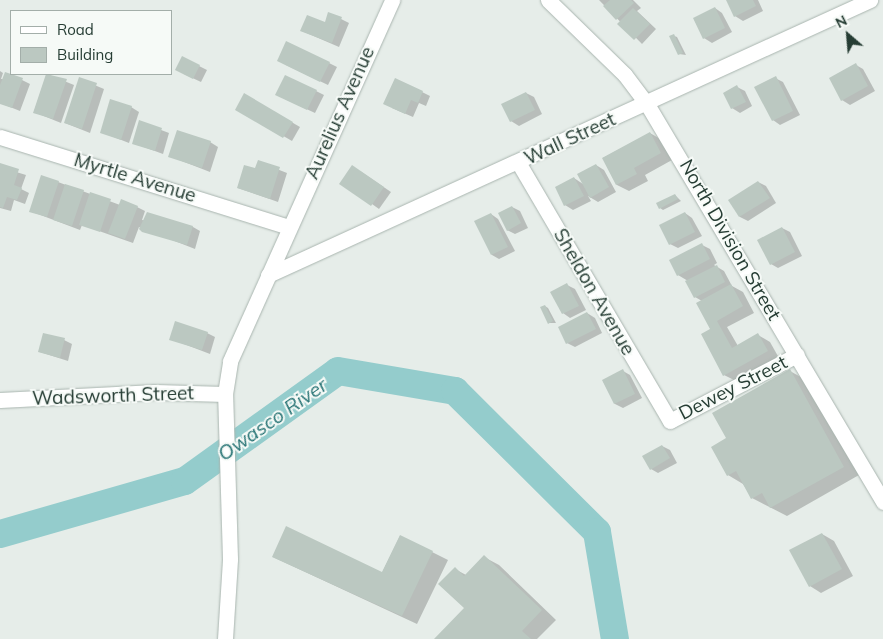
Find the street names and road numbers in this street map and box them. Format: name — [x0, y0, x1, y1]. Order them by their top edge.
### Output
street label: Aurelius Avenue — [301, 43, 379, 183]
street label: Wall Street — [521, 108, 619, 170]
street label: Myrtle Avenue — [71, 149, 199, 207]
street label: North Division Street — [675, 156, 785, 324]
street label: Sheldon Avenue — [549, 225, 639, 359]
street label: Dewey Street — [675, 351, 791, 425]
street label: Wadsworth Street — [32, 382, 194, 410]

